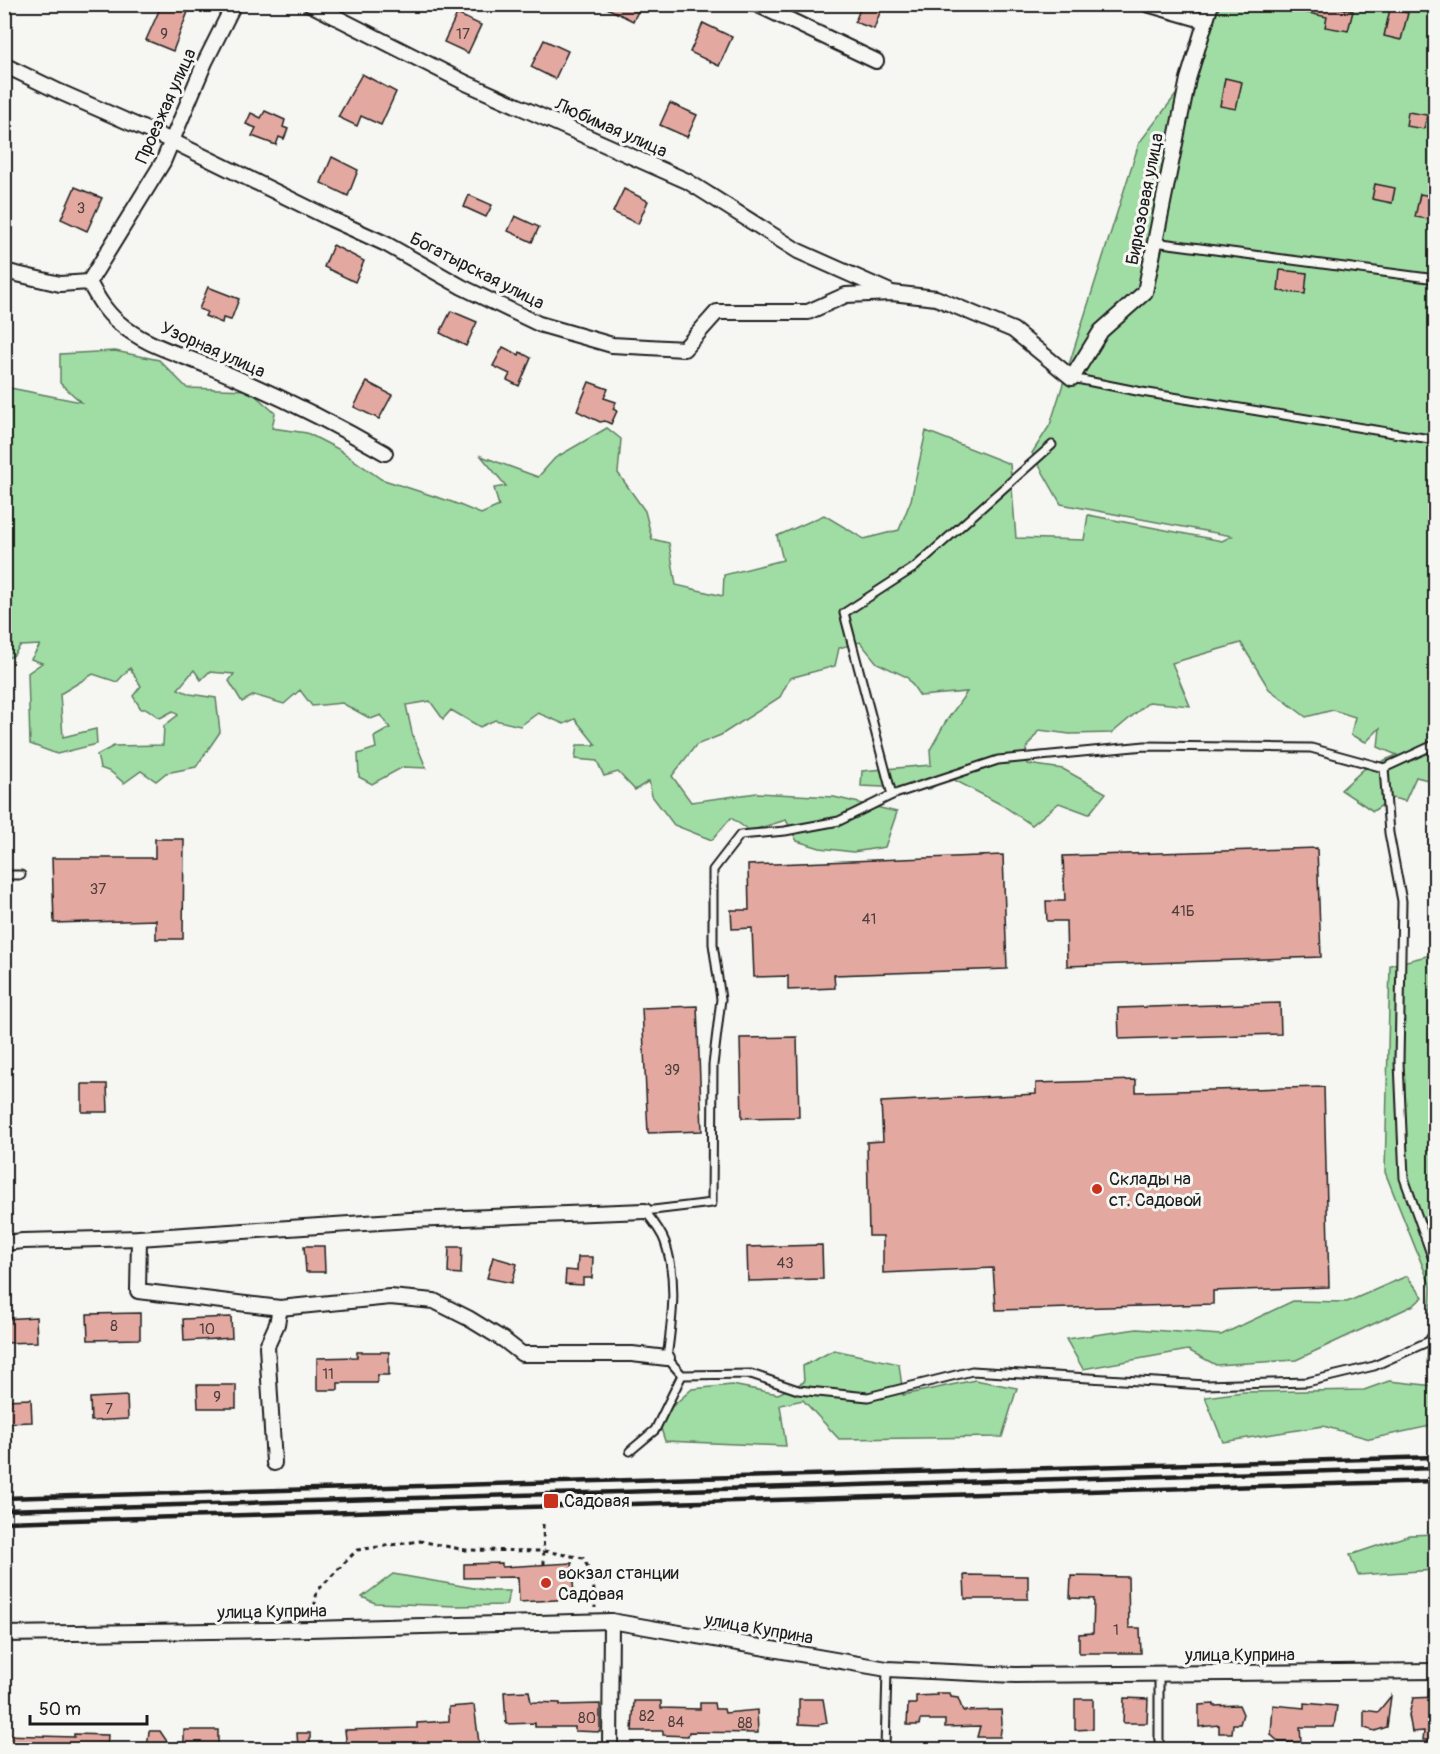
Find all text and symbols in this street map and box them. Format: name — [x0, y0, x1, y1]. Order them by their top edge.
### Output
house number: 9 — [160, 25, 168, 44]
house number: 17 — [456, 25, 470, 44]
street label: Проезжая улица — [130, 45, 202, 167]
street label: Любимая улица — [550, 93, 671, 163]
street label: Бирюзовая улица — [1121, 131, 1169, 267]
house number: 3 — [77, 199, 85, 218]
street label: Богатырская улица — [406, 227, 548, 315]
street label: Узорная улица — [157, 317, 269, 383]
house number: 37 — [90, 880, 106, 899]
house number: 41Б — [1171, 902, 1195, 921]
house number: 41 — [862, 910, 876, 929]
house number: 39 — [664, 1061, 680, 1080]
place label: Склады на ст. Садовой — [1109, 1168, 1202, 1212]
marker: Склады на ст. Садовой — [1090, 1182, 1104, 1196]
house number: 43 — [776, 1254, 794, 1273]
house number: 8 — [110, 1317, 118, 1336]
house number: 10 — [199, 1320, 215, 1339]
house number: 11 — [322, 1365, 334, 1384]
house number: 9 — [213, 1388, 221, 1407]
house number: 7 — [105, 1400, 113, 1419]
place label: Садовая — [564, 1490, 630, 1513]
marker: Садовая — [542, 1492, 560, 1510]
place label: вокзал станции Садовая — [558, 1562, 679, 1606]
marker: вокзал станции Садовая — [539, 1576, 553, 1590]
street label: улица Куприна — [216, 1600, 327, 1624]
street label: улица Куприна — [702, 1608, 815, 1650]
house number: 1 — [1113, 1621, 1119, 1640]
street label: улица Куприна — [1184, 1644, 1295, 1667]
scale bar — [30, 1688, 147, 1726]
text: 50 m — [39, 1698, 81, 1721]
house number: 82 — [639, 1707, 655, 1726]
house number: 80 — [578, 1709, 596, 1728]
house number: 84 — [668, 1713, 684, 1732]
house number: 88 — [737, 1714, 753, 1733]

